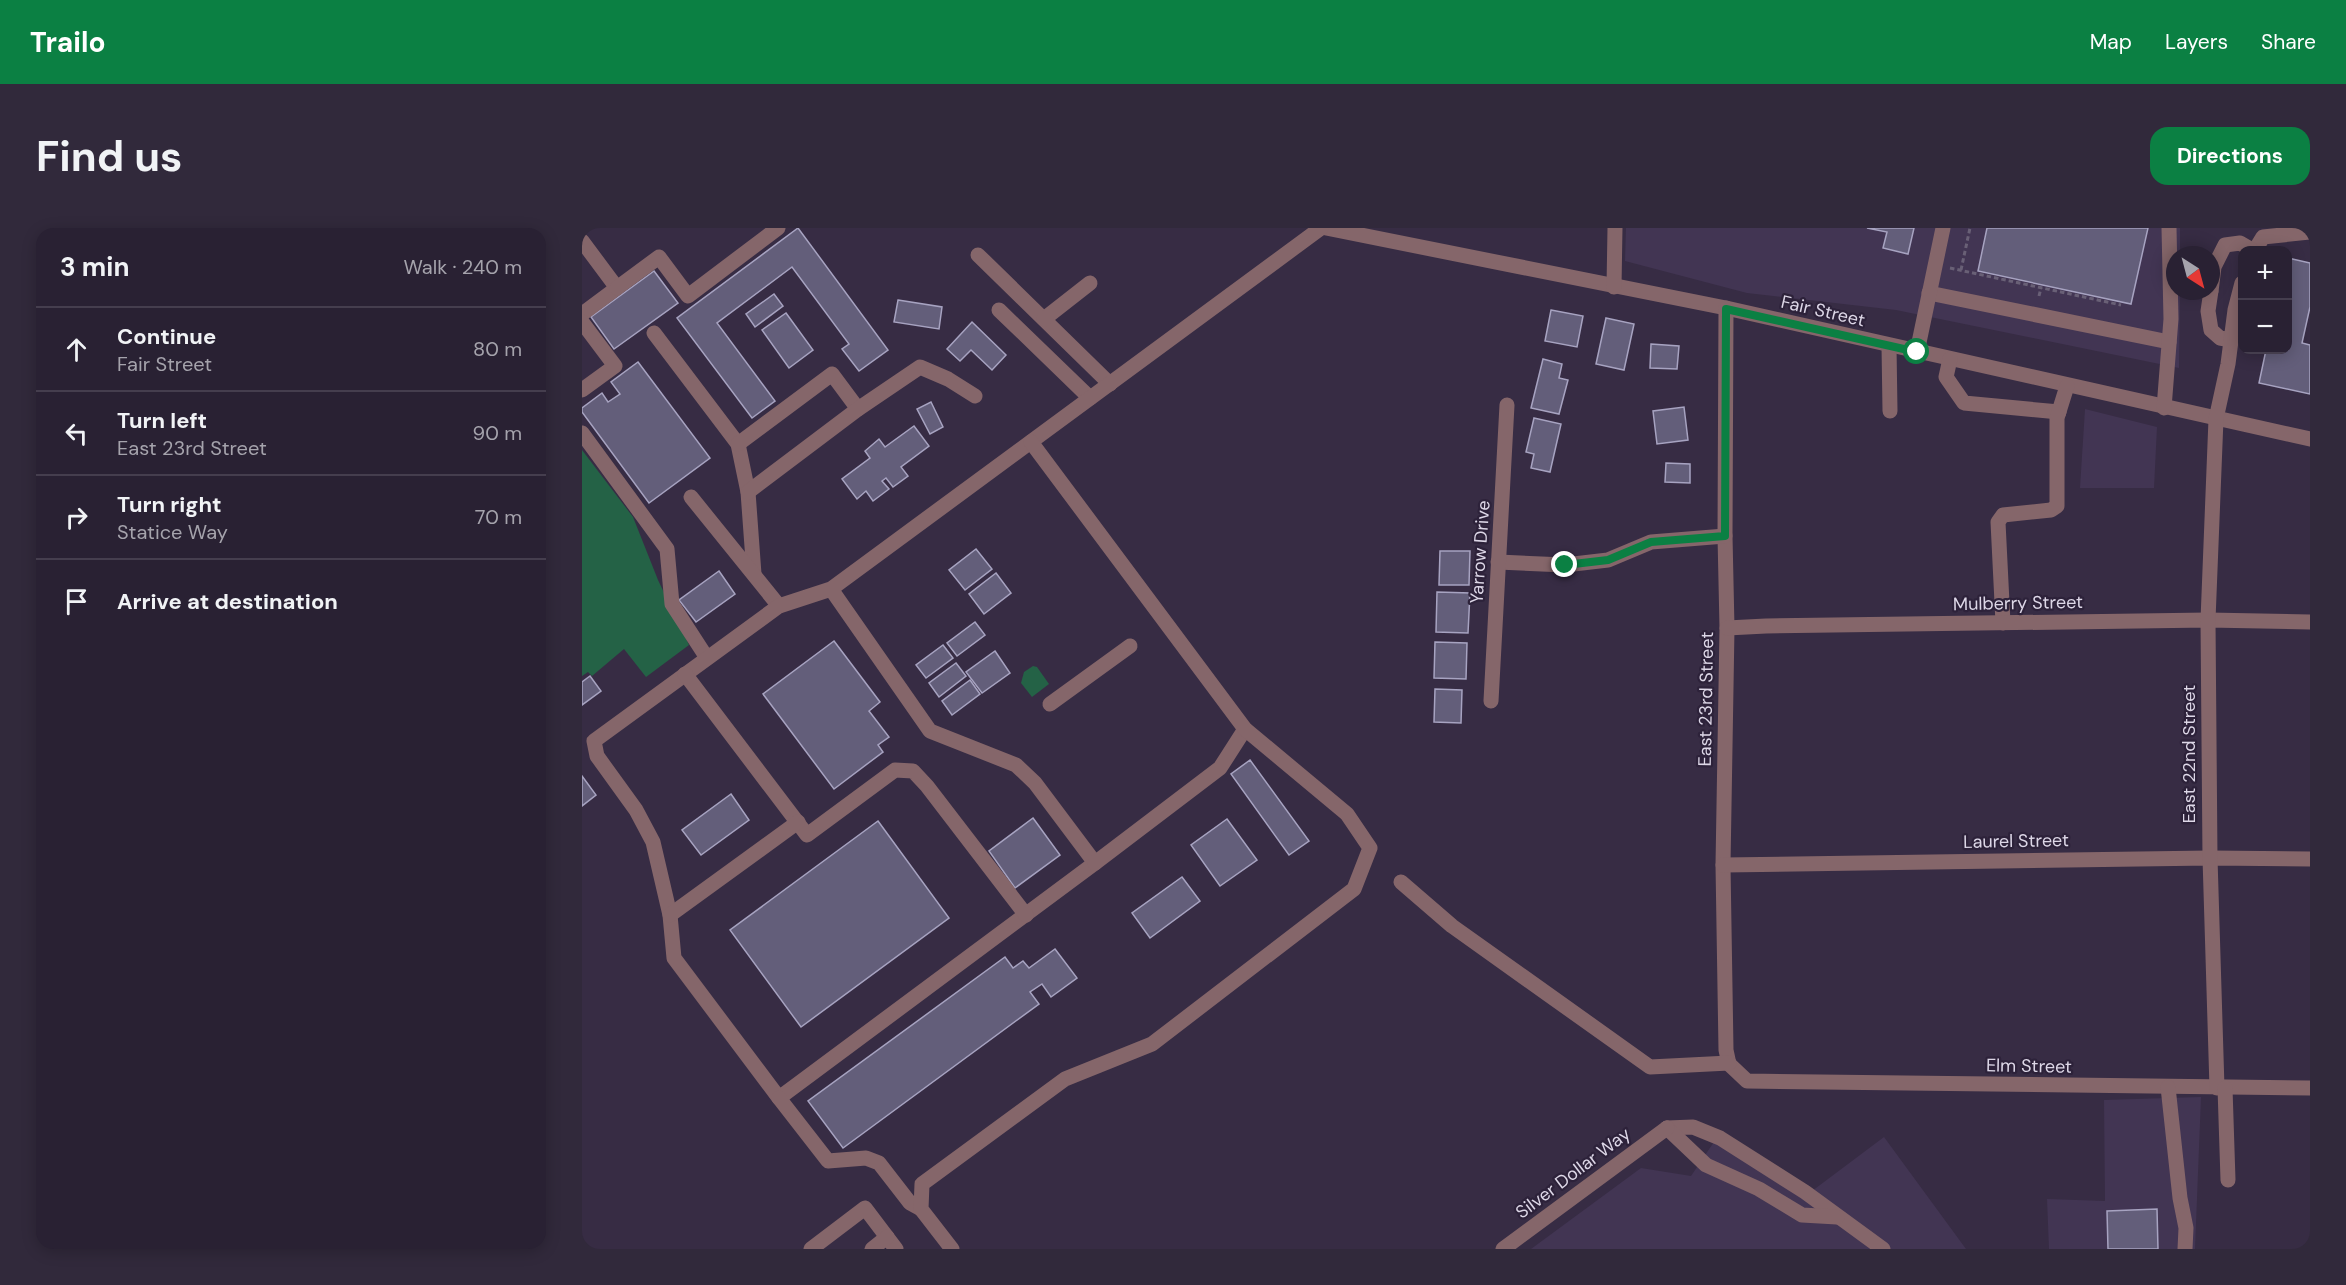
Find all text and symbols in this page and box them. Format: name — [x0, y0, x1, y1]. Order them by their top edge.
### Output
text: Trailo — [30, 24, 106, 61]
text: Map — [2090, 28, 2132, 56]
text: Layers — [2165, 28, 2228, 56]
text: Share — [2261, 28, 2316, 56]
button: Directions — [2150, 127, 2310, 185]
text: Find us — [36, 129, 182, 184]
north arrow — [2166, 246, 2220, 300]
map controls — [2238, 246, 2292, 354]
button: + — [2238, 246, 2292, 300]
text: 3 min — [60, 250, 129, 284]
text: Walk · 240 m — [403, 254, 522, 280]
street label: Fair Street — [1779, 290, 1867, 332]
button: − — [2238, 300, 2292, 354]
text: Continue — [117, 322, 216, 351]
icon: ahead — [60, 333, 93, 366]
text: 80 m — [473, 336, 522, 362]
route start — [1903, 338, 1929, 364]
text: Fair Street — [117, 351, 212, 377]
text: Turn left — [117, 406, 207, 435]
icon: left — [60, 417, 93, 450]
text: 90 m — [473, 420, 522, 446]
text: East 23rd Street — [117, 435, 267, 461]
text: Turn right — [117, 490, 222, 519]
street label: Yarrow Drive — [1464, 500, 1496, 604]
icon: right — [60, 501, 93, 534]
text: 70 m — [475, 504, 522, 530]
text: Statice Way — [117, 519, 228, 545]
route end — [1551, 551, 1577, 577]
icon: arrive — [60, 585, 93, 618]
text: Arrive at destination — [117, 587, 338, 616]
street label: Mulberry Street — [1953, 590, 2083, 616]
street label: East 23rd Street — [1693, 631, 1719, 767]
street label: East 22nd Street — [2177, 685, 2201, 823]
street label: Laurel Street — [1963, 828, 2069, 854]
street label: Elm Street — [1986, 1053, 2072, 1079]
street label: Silver Dollar Way — [1511, 1122, 1635, 1224]

